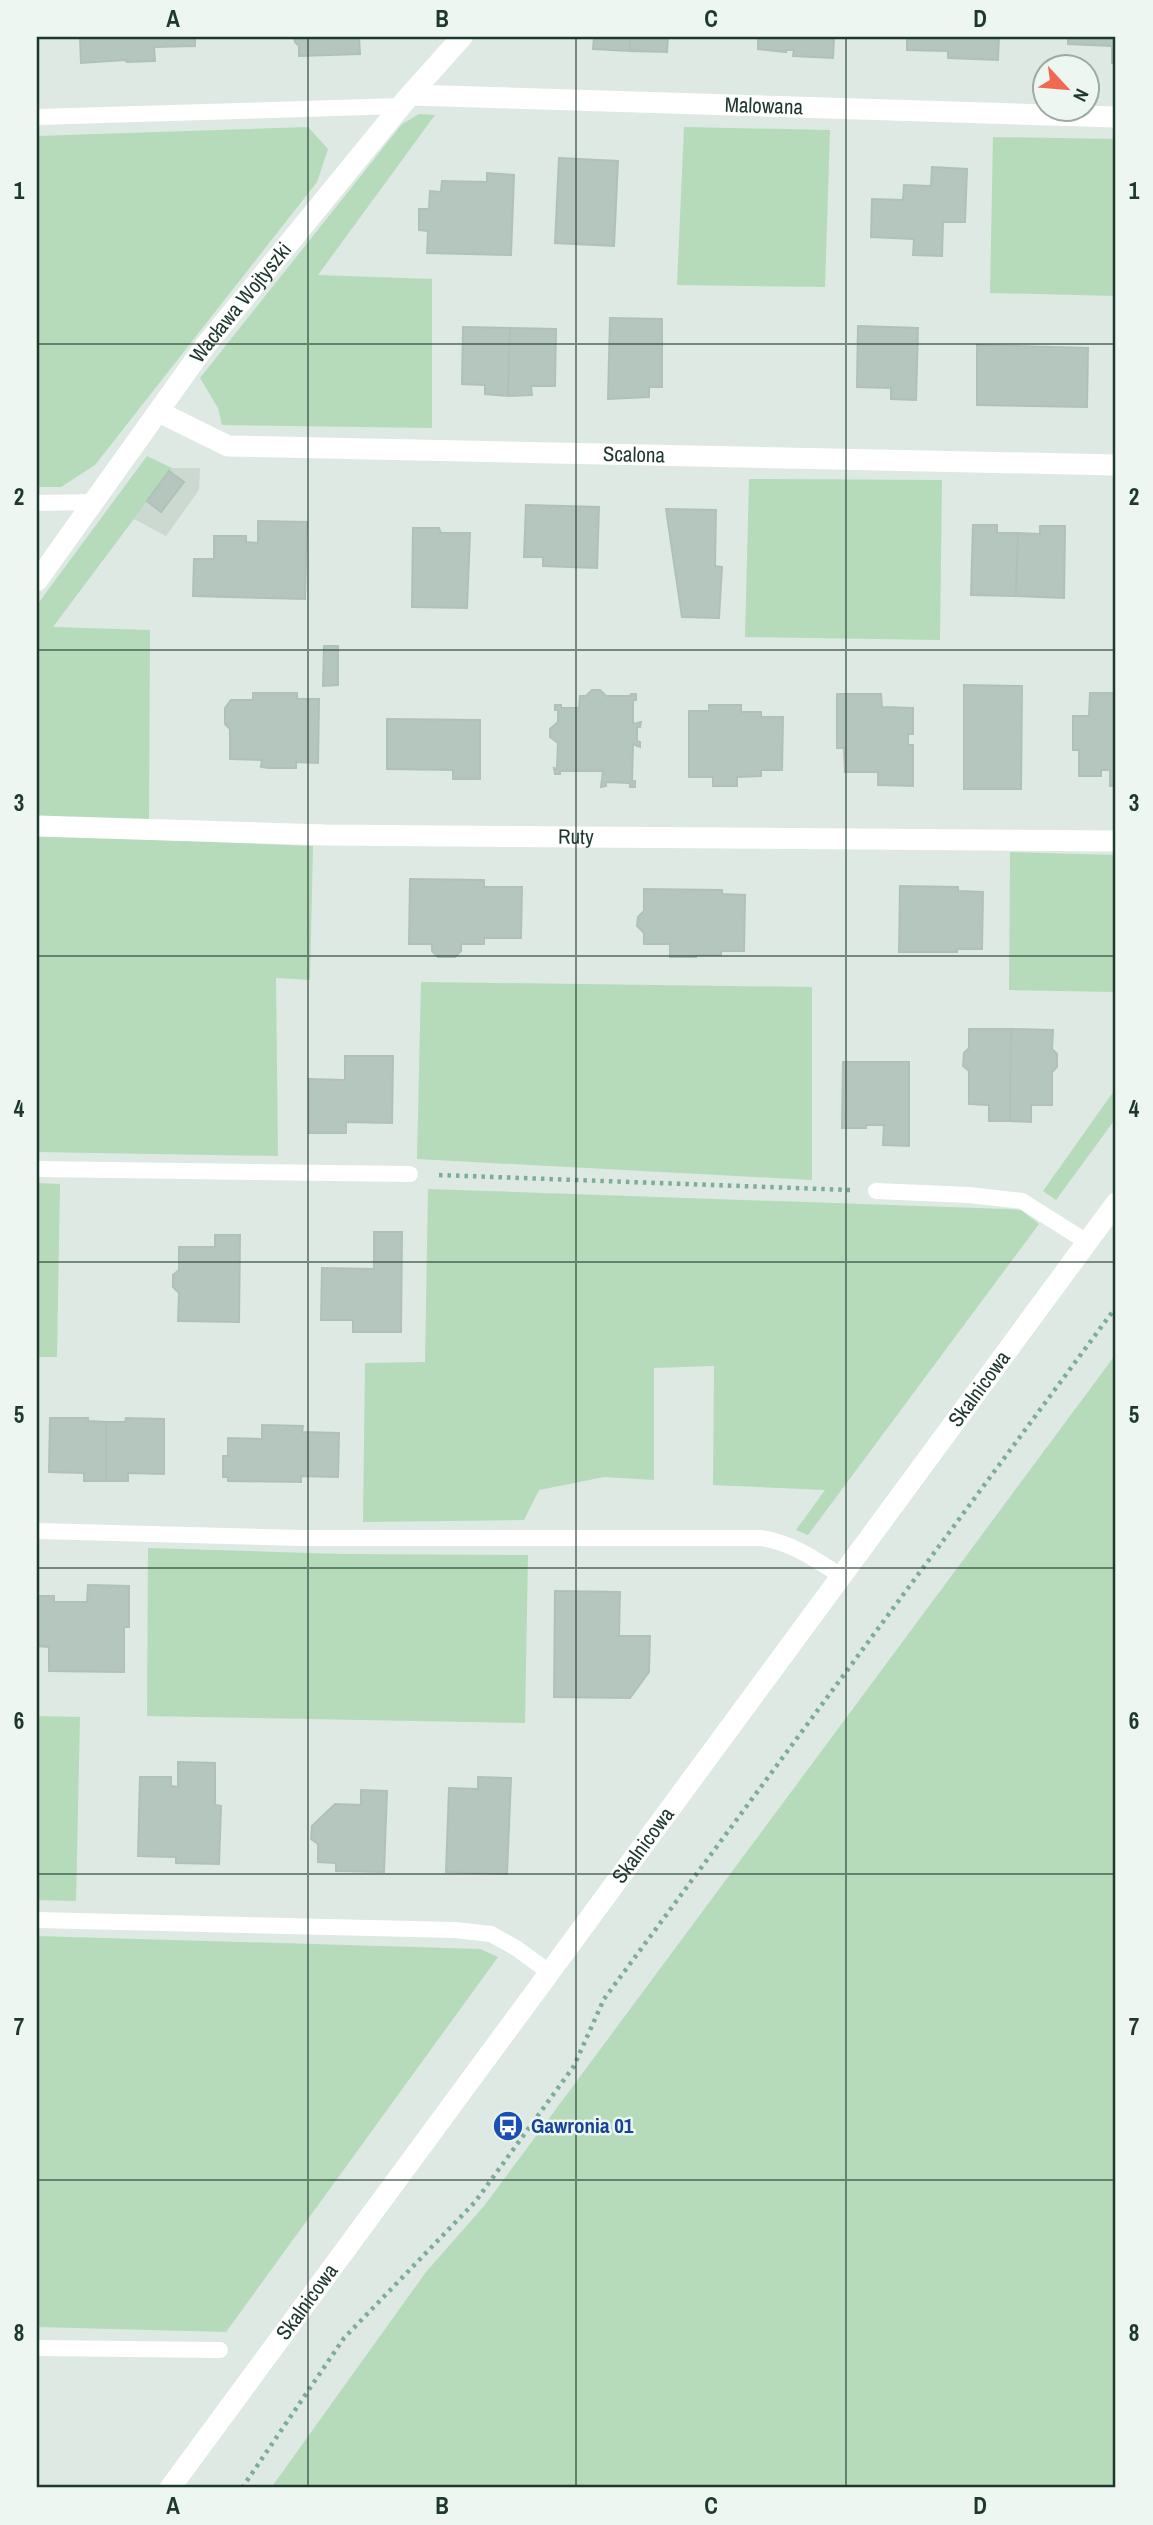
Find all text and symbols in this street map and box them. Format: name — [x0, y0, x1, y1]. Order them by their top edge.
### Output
text: A — [166, 3, 180, 34]
text: B — [435, 3, 449, 34]
text: C — [704, 3, 718, 34]
text: D — [973, 3, 987, 34]
north arrow — [1030, 52, 1100, 122]
text: N — [1067, 85, 1095, 106]
street label: Malowana — [724, 90, 804, 121]
text: 1 — [14, 175, 25, 206]
text: 1 — [1129, 175, 1140, 206]
street label: Wacława Wojtyszki — [183, 236, 298, 368]
street label: Scalona — [603, 439, 666, 469]
text: 2 — [14, 481, 24, 512]
text: 2 — [1129, 481, 1139, 512]
text: 3 — [14, 787, 24, 818]
text: 3 — [1129, 787, 1139, 818]
street label: Ruty — [558, 822, 594, 851]
text: 4 — [14, 1093, 25, 1124]
text: 4 — [1129, 1093, 1140, 1124]
street label: Skalnicowa — [941, 1344, 1017, 1433]
text: 5 — [14, 1399, 24, 1430]
text: 5 — [1129, 1399, 1139, 1430]
text: 6 — [14, 1705, 24, 1736]
text: 6 — [1129, 1705, 1139, 1736]
street label: Skalnicowa — [605, 1801, 681, 1889]
text: 7 — [14, 2011, 24, 2042]
text: 7 — [1129, 2011, 1139, 2042]
bus stop icon: Gawronia 01 — [491, 2109, 525, 2143]
place label: Gawronia 01 — [531, 2111, 634, 2140]
street label: Skalnicowa — [269, 2257, 345, 2346]
text: 8 — [14, 2317, 24, 2348]
text: 8 — [1129, 2317, 1139, 2348]
text: A — [166, 2490, 180, 2521]
text: B — [435, 2490, 449, 2521]
text: C — [704, 2490, 718, 2521]
text: D — [973, 2490, 987, 2521]

